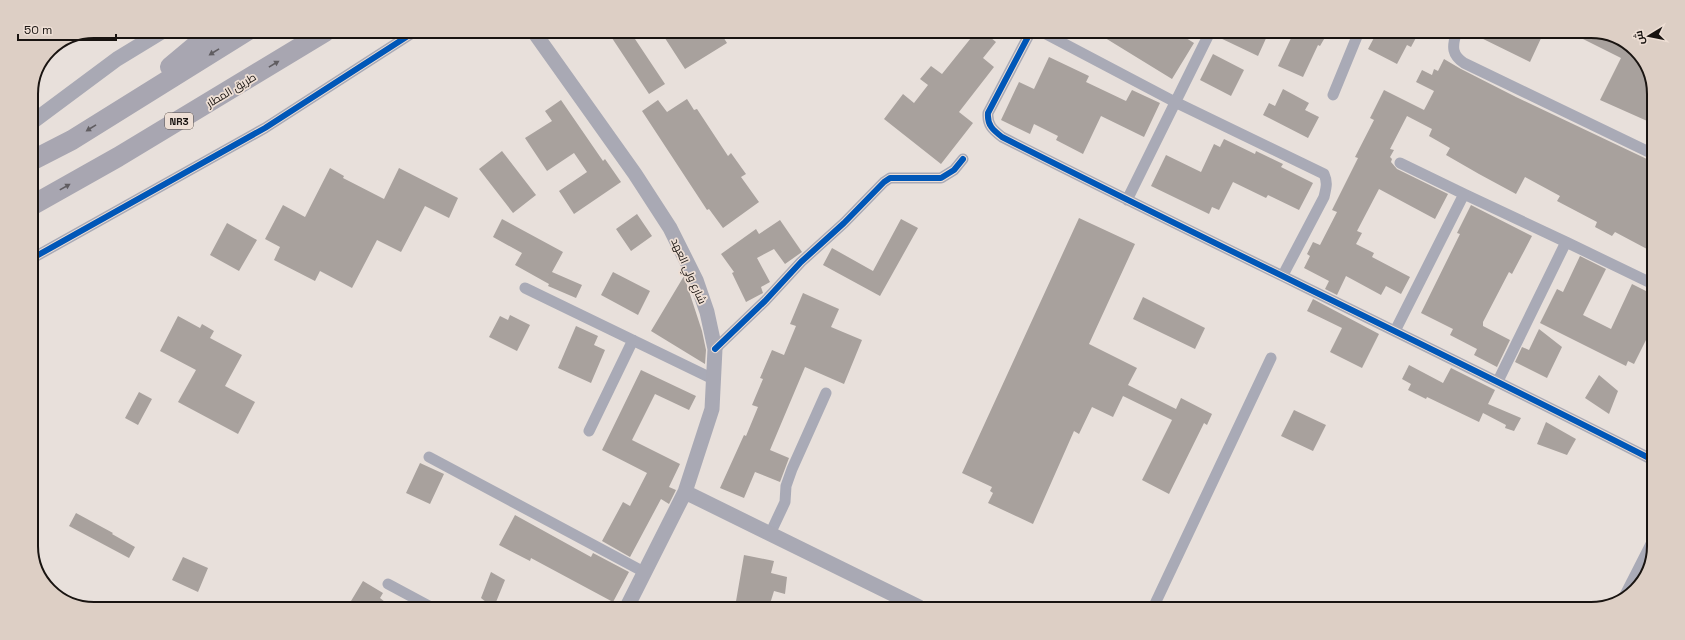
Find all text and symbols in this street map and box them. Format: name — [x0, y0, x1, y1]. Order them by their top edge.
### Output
scale bar — [18, 16, 116, 42]
north arrow — [1629, 16, 1669, 56]
text: 50 m — [24, 22, 52, 38]
text: ش — [1631, 30, 1647, 46]
one-way arrow — [209, 48, 219, 56]
one-way arrow — [269, 60, 279, 68]
street label: طريق المطار — [203, 70, 258, 111]
road number: NR3 — [165, 113, 193, 129]
one-way arrow — [85, 124, 97, 131]
one-way arrow — [59, 183, 71, 190]
street label: شارع ولي العهد — [666, 236, 710, 307]

